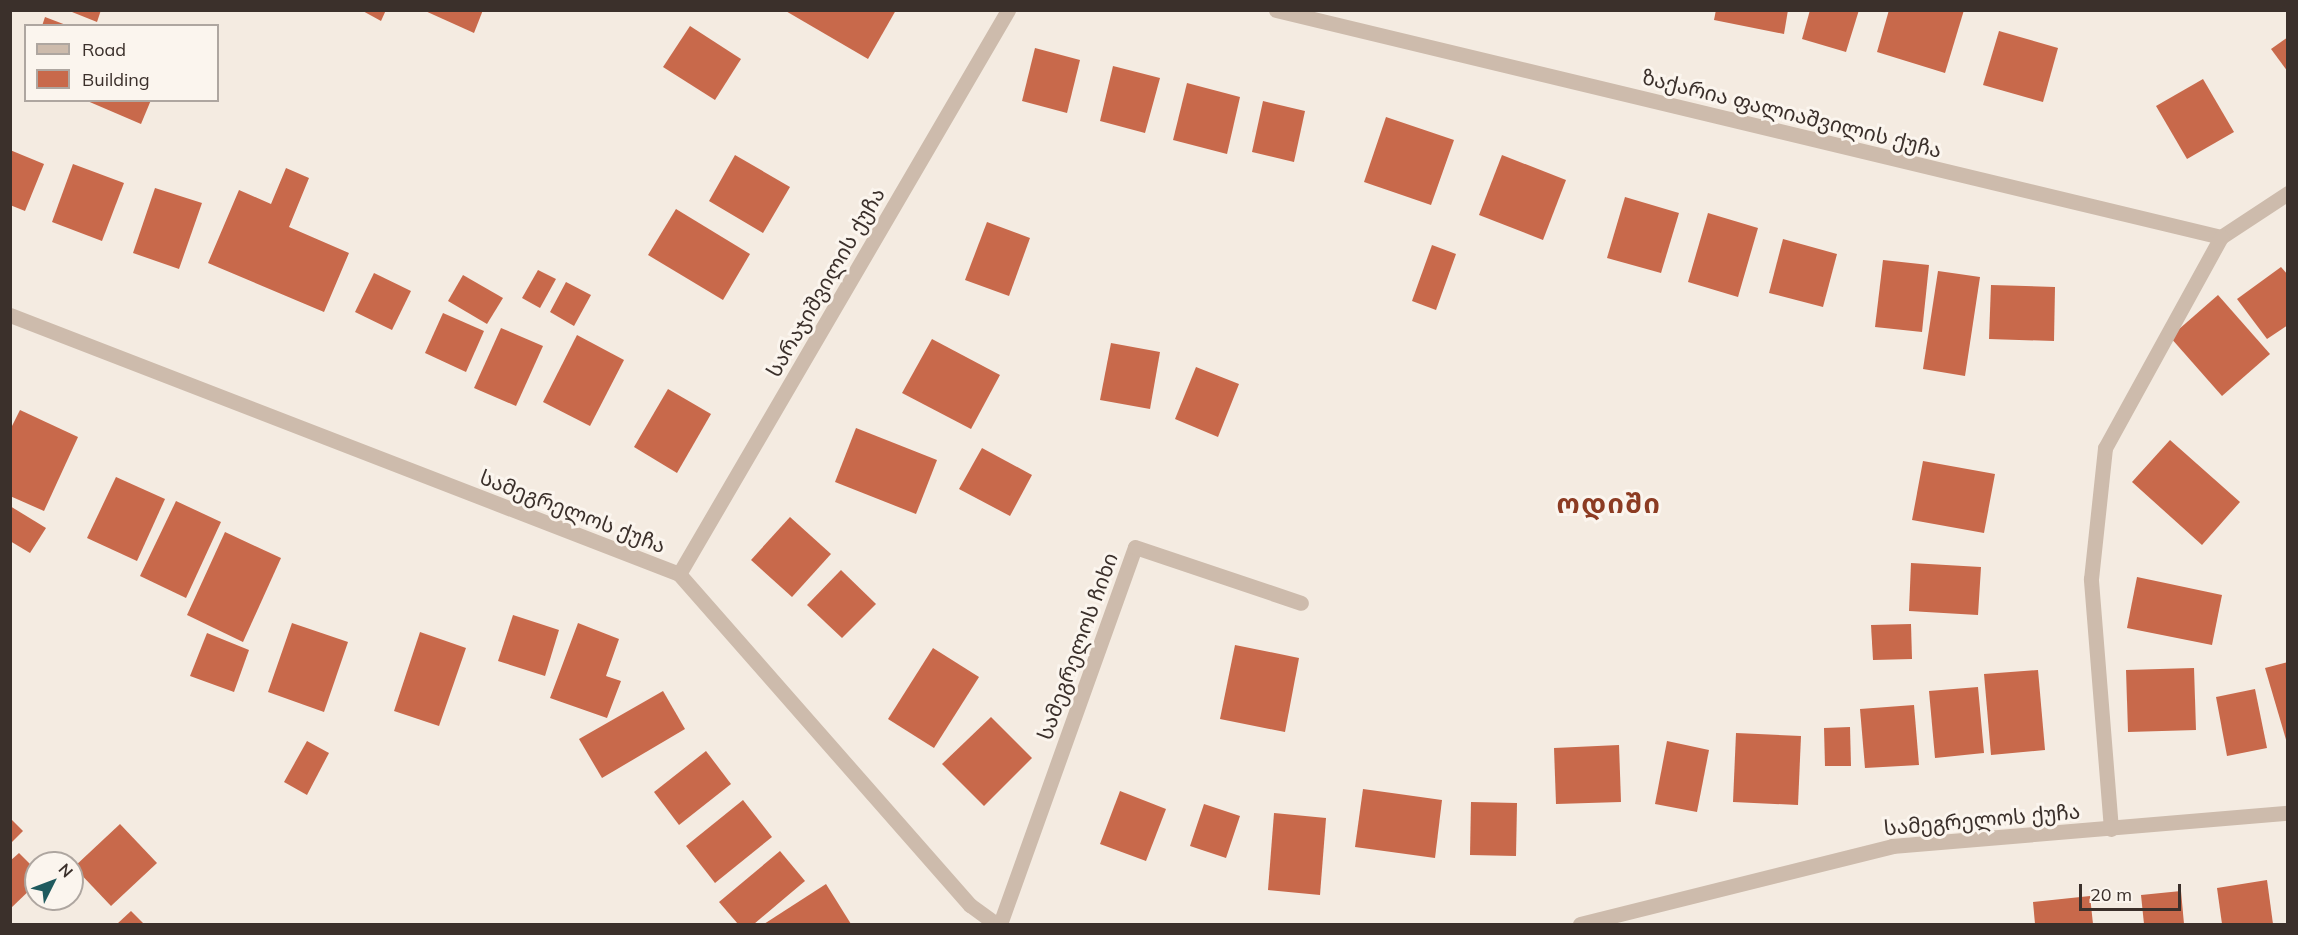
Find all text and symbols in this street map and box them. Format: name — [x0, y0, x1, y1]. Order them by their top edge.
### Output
legend — [24, 24, 219, 102]
text: Road — [82, 38, 126, 61]
street label: ზაქარია ფალიაშვილის ქუჩა — [1640, 64, 1944, 162]
text: Building — [82, 68, 150, 91]
street label: სარაჯიშვილის ქუჩა — [760, 183, 890, 381]
street label: სამეგრელოს ქუჩა — [477, 464, 669, 558]
district label: ოდიში — [1557, 488, 1661, 520]
street label: სამეგრელოს ჩიხი — [1031, 549, 1123, 743]
street label: სამეგრელოს ქუჩა — [1883, 798, 2081, 840]
north arrow — [24, 851, 84, 911]
text: N — [54, 859, 77, 881]
scale bar — [2082, 872, 2184, 910]
text: 20 m — [2090, 883, 2132, 906]

